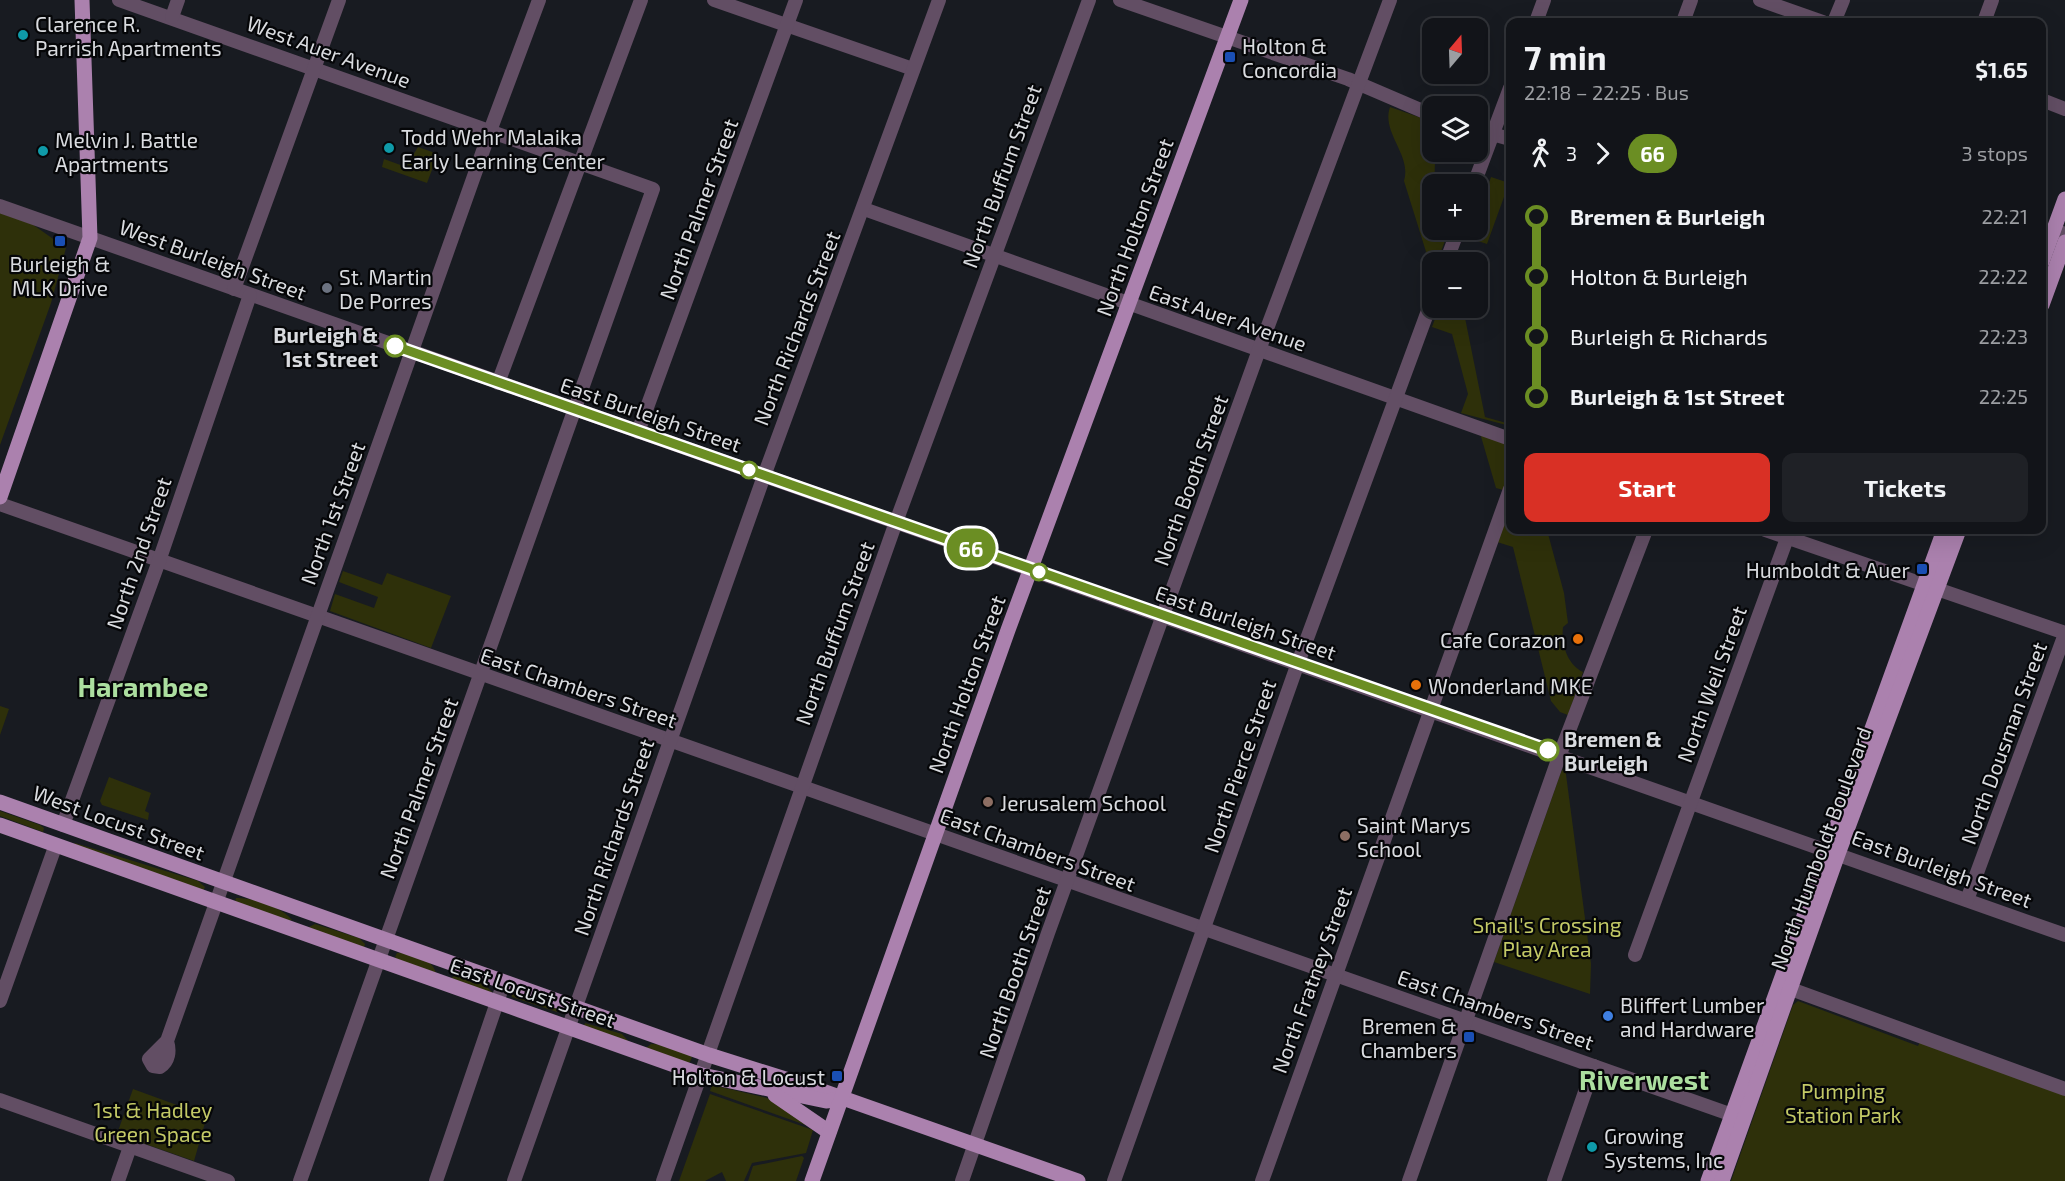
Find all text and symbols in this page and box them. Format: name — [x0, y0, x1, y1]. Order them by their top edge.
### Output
street label: West Auer Avenue — [244, 10, 414, 92]
place label: Clarence R. Parrish Apartments — [35, 11, 222, 60]
north arrow — [1422, 18, 1488, 84]
map controls — [1422, 18, 1488, 318]
marker: Clarence R. Parrish Apartments — [16, 28, 30, 42]
place label: Holton & Concordia — [1242, 33, 1337, 82]
text: 7 min — [1524, 37, 1607, 77]
marker: Holton & Concordia — [1223, 50, 1237, 64]
text: $1.65 — [1975, 56, 2028, 82]
text: 22:18 – 22:25 · Bus — [1524, 80, 1689, 104]
street label: North Buffum Street — [956, 81, 1046, 271]
button: layers — [1422, 96, 1488, 162]
street label: North Palmer Street — [654, 115, 742, 303]
place label: Todd Wehr Malaika Early Learning Center — [401, 124, 606, 173]
place label: Melvin J. Battle Apartments — [55, 127, 198, 176]
street label: North Holton Street — [1090, 135, 1178, 319]
icon: walk — [1524, 137, 1557, 170]
icon: forward — [1586, 137, 1619, 170]
marker: Todd Wehr Malaika Early Learning Center — [382, 141, 396, 155]
text: 3 — [1566, 141, 1577, 165]
text: 66 — [1640, 141, 1665, 166]
text: 3 stops — [1962, 141, 2028, 165]
marker: Melvin J. Battle Apartments — [36, 144, 50, 158]
button: + — [1422, 174, 1488, 240]
text: Bremen & Burleigh — [1570, 203, 1765, 229]
text: 22:21 — [1982, 204, 2028, 228]
street label: West Burleigh Street — [116, 214, 310, 304]
street label: North Richards Street — [747, 227, 845, 429]
marker: Burleigh & MLK Drive — [53, 234, 67, 248]
place label: Burleigh & MLK Drive — [10, 251, 110, 300]
button: − — [1422, 252, 1488, 318]
text: Holton & Burleigh — [1570, 263, 1748, 289]
place label: St. Martin De Porres — [339, 264, 432, 313]
text: 22:22 — [1978, 264, 2028, 288]
street label: East Auer Avenue — [1146, 278, 1310, 356]
marker: St. Martin De Porres — [320, 281, 334, 295]
place label: Burleigh & 1st Street — [273, 322, 378, 371]
text: Burleigh & Richards — [1570, 323, 1768, 349]
text: 22:23 — [1978, 324, 2028, 348]
marker: Burleigh & 1st Street — [384, 335, 406, 357]
street label: East Burleigh Street — [557, 371, 745, 457]
text: Burleigh & 1st Street — [1570, 383, 1784, 409]
text: 22:25 — [1979, 384, 2028, 408]
street label: North Booth Street — [1147, 391, 1233, 569]
street label: North 1st Street — [295, 438, 369, 588]
button: Start — [1524, 453, 1770, 522]
button: Tickets — [1782, 453, 2028, 522]
unlabelled marker — [740, 461, 758, 479]
street label: North 2nd Street — [100, 474, 176, 632]
line badge: 66 — [944, 528, 998, 568]
text: 66 — [959, 536, 983, 561]
street label: North Buffum Street — [789, 538, 879, 728]
place label: Humboldt & Auer — [1746, 557, 1911, 582]
marker: Humboldt & Auer — [1915, 562, 1929, 576]
unlabelled marker — [1030, 563, 1048, 581]
street label: East Burleigh Street — [1152, 579, 1340, 665]
street label: North Holton Street — [922, 592, 1010, 776]
street label: North Weil Street — [1671, 602, 1751, 766]
place label: Cafe Corazon — [1440, 627, 1566, 652]
marker: Cafe Corazon — [1571, 632, 1585, 646]
street label: North Dousman Street — [1955, 638, 2051, 848]
street label: East Chambers Street — [477, 642, 681, 732]
district label: Harambee — [77, 670, 209, 702]
place label: Wonderland MKE — [1428, 673, 1593, 698]
street label: North Pierce Street — [1198, 676, 1280, 856]
marker: Wonderland MKE — [1409, 678, 1423, 692]
street label: North Palmer Street — [374, 694, 462, 882]
street label: North Humboldt Boulevard — [1764, 723, 1876, 973]
place label: Bremen & Burleigh — [1564, 726, 1662, 775]
street label: North Richards Street — [568, 735, 658, 939]
marker: Bremen & Burleigh — [1537, 739, 1559, 761]
street label: West Locust Street — [30, 779, 208, 865]
place label: Jerusalem School — [1000, 790, 1167, 815]
marker: Jerusalem School — [981, 795, 995, 809]
street label: East Chambers Street — [937, 802, 1139, 896]
place label: Saint Marys School — [1357, 812, 1471, 861]
street label: East Burleigh Street — [1849, 824, 2035, 912]
marker: Saint Marys School — [1338, 829, 1352, 843]
street label: North Booth Street — [973, 883, 1055, 1061]
street label: North Fratney Street — [1266, 884, 1356, 1076]
park label: Snail's Crossing Play Area — [1473, 912, 1622, 961]
street label: East Locust Street — [447, 952, 619, 1032]
street label: East Chambers Street — [1394, 964, 1598, 1054]
place label: Bliffert Lumber and Hardware — [1620, 992, 1765, 1041]
marker: Bliffert Lumber and Hardware — [1601, 1009, 1615, 1023]
place label: Bremen & Chambers — [1361, 1013, 1457, 1062]
marker: Bremen & Chambers — [1462, 1030, 1476, 1044]
district label: Riverwest — [1579, 1063, 1709, 1095]
place label: Holton & Locust — [672, 1064, 825, 1089]
marker: Holton & Locust — [830, 1069, 844, 1083]
park label: Pumping Station Park — [1785, 1078, 1901, 1127]
park label: 1st & Hadley Green Space — [94, 1097, 212, 1146]
place label: Growing Systems, Inc — [1604, 1123, 1723, 1172]
marker: Growing Systems, Inc — [1585, 1140, 1599, 1154]

